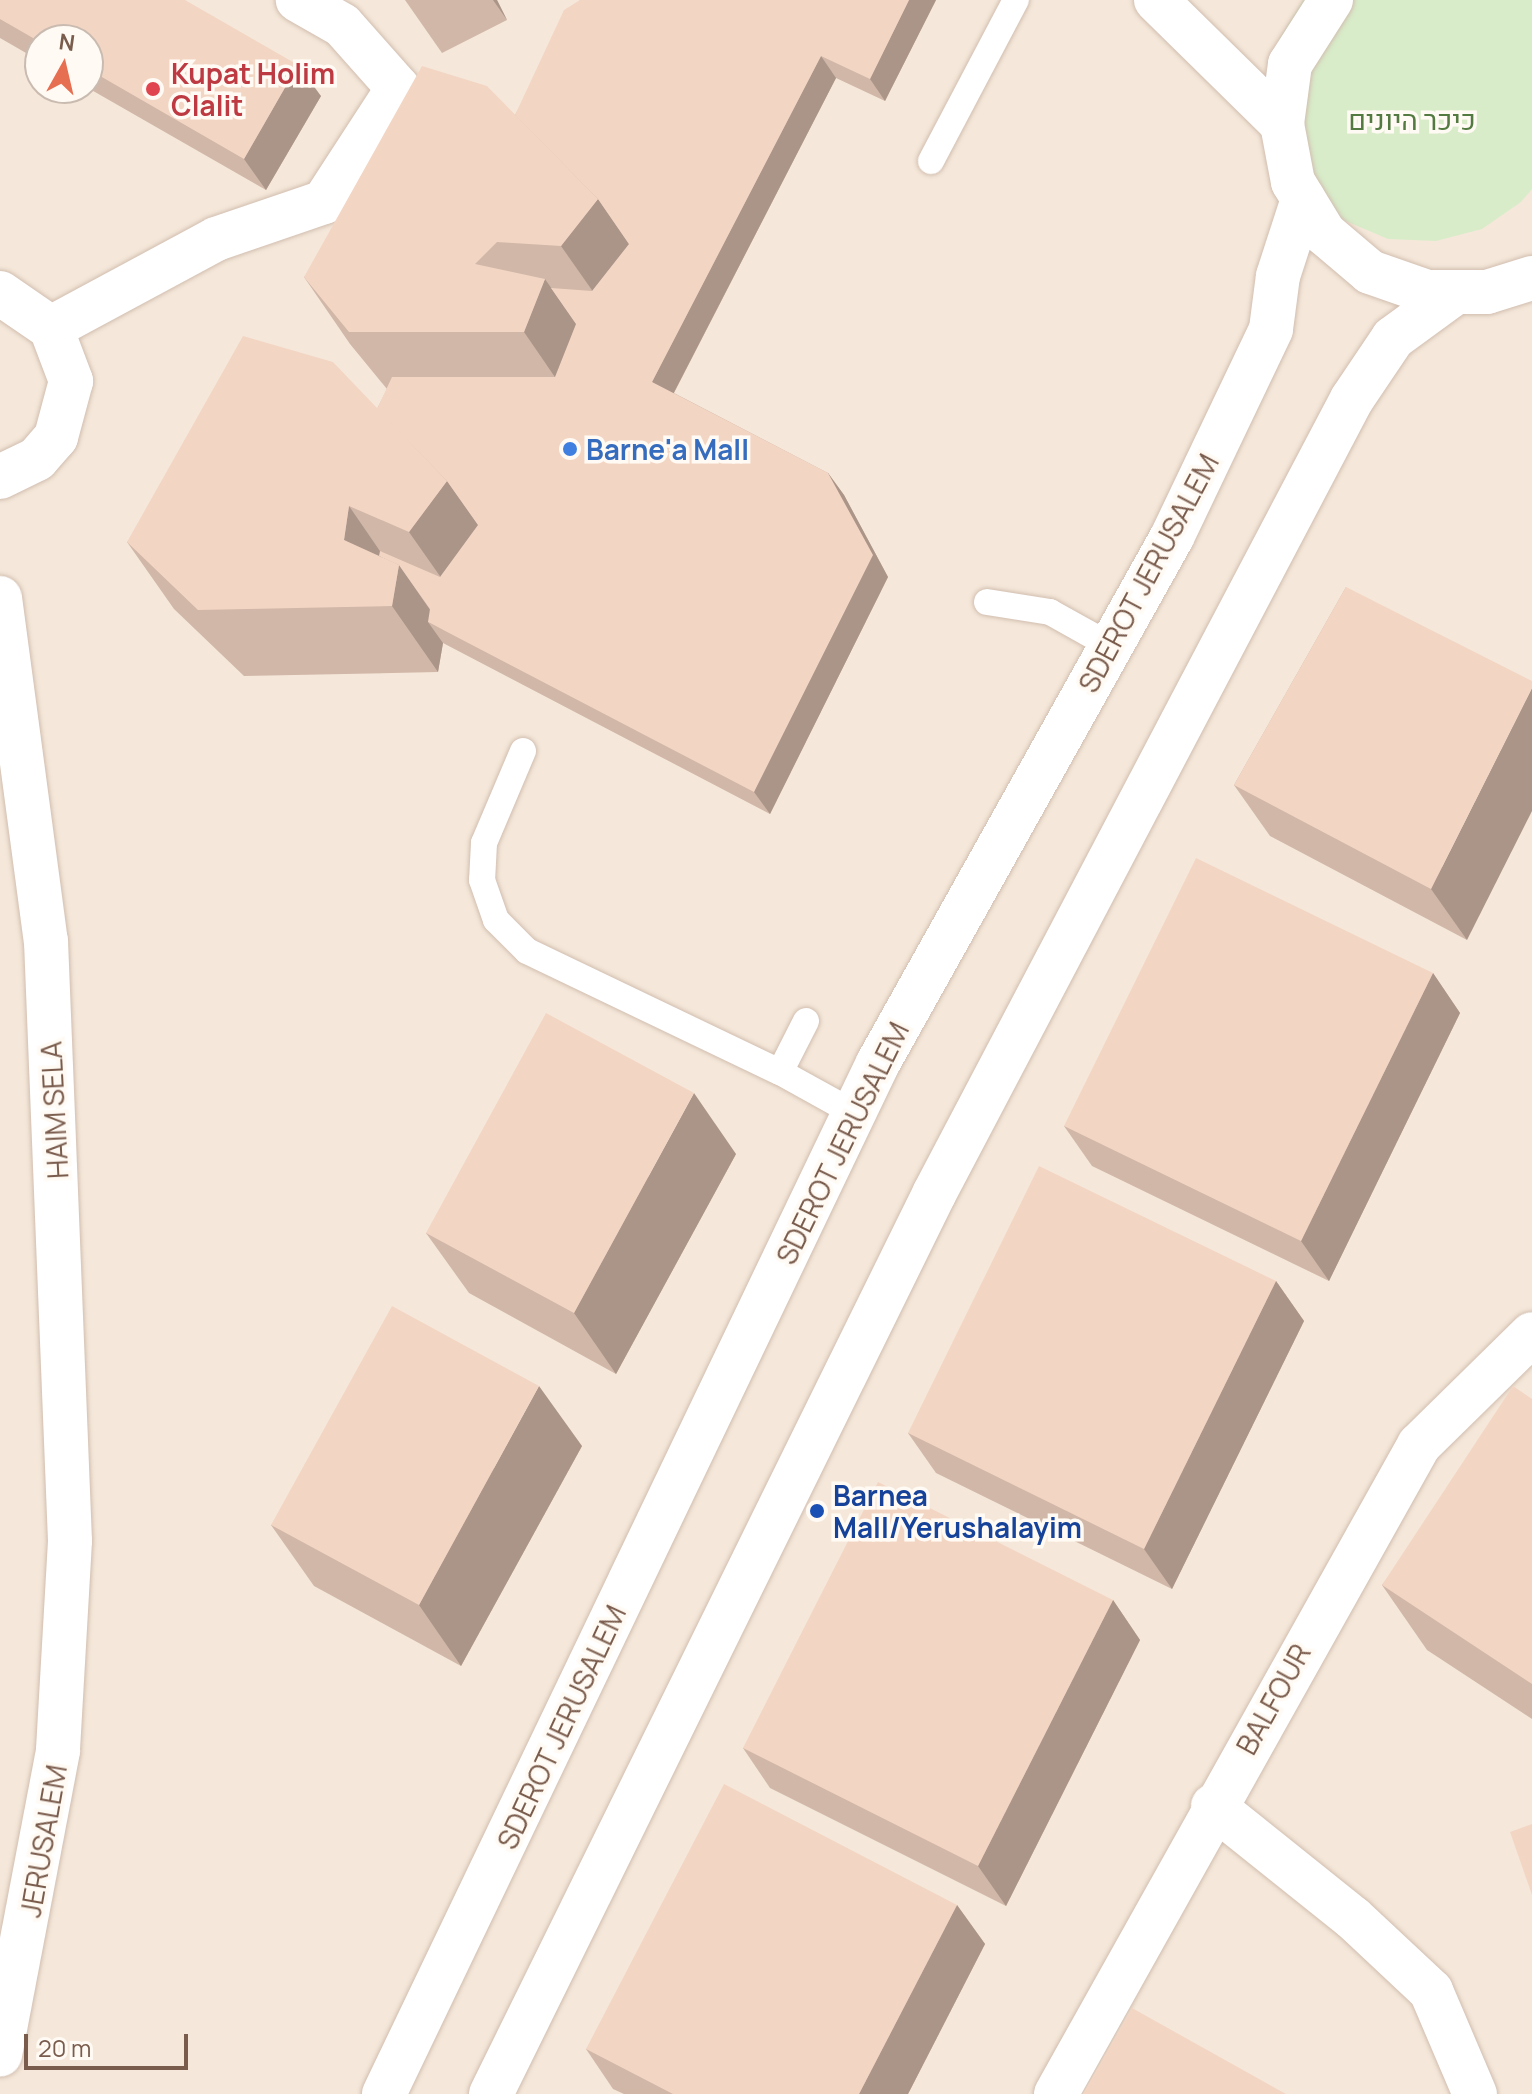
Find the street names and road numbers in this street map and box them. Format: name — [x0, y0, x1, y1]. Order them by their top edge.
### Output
street label: SDEROT JERUSALEM — [1071, 448, 1225, 698]
street label: SDEROT JERUSALEM — [769, 1016, 915, 1270]
street label: HAIM SELA — [34, 1040, 74, 1180]
street label: SDEROT JERUSALEM — [490, 1599, 632, 1855]
street label: BALFOUR — [1229, 1638, 1317, 1760]
street label: JERUSALEM — [13, 1762, 73, 1920]

